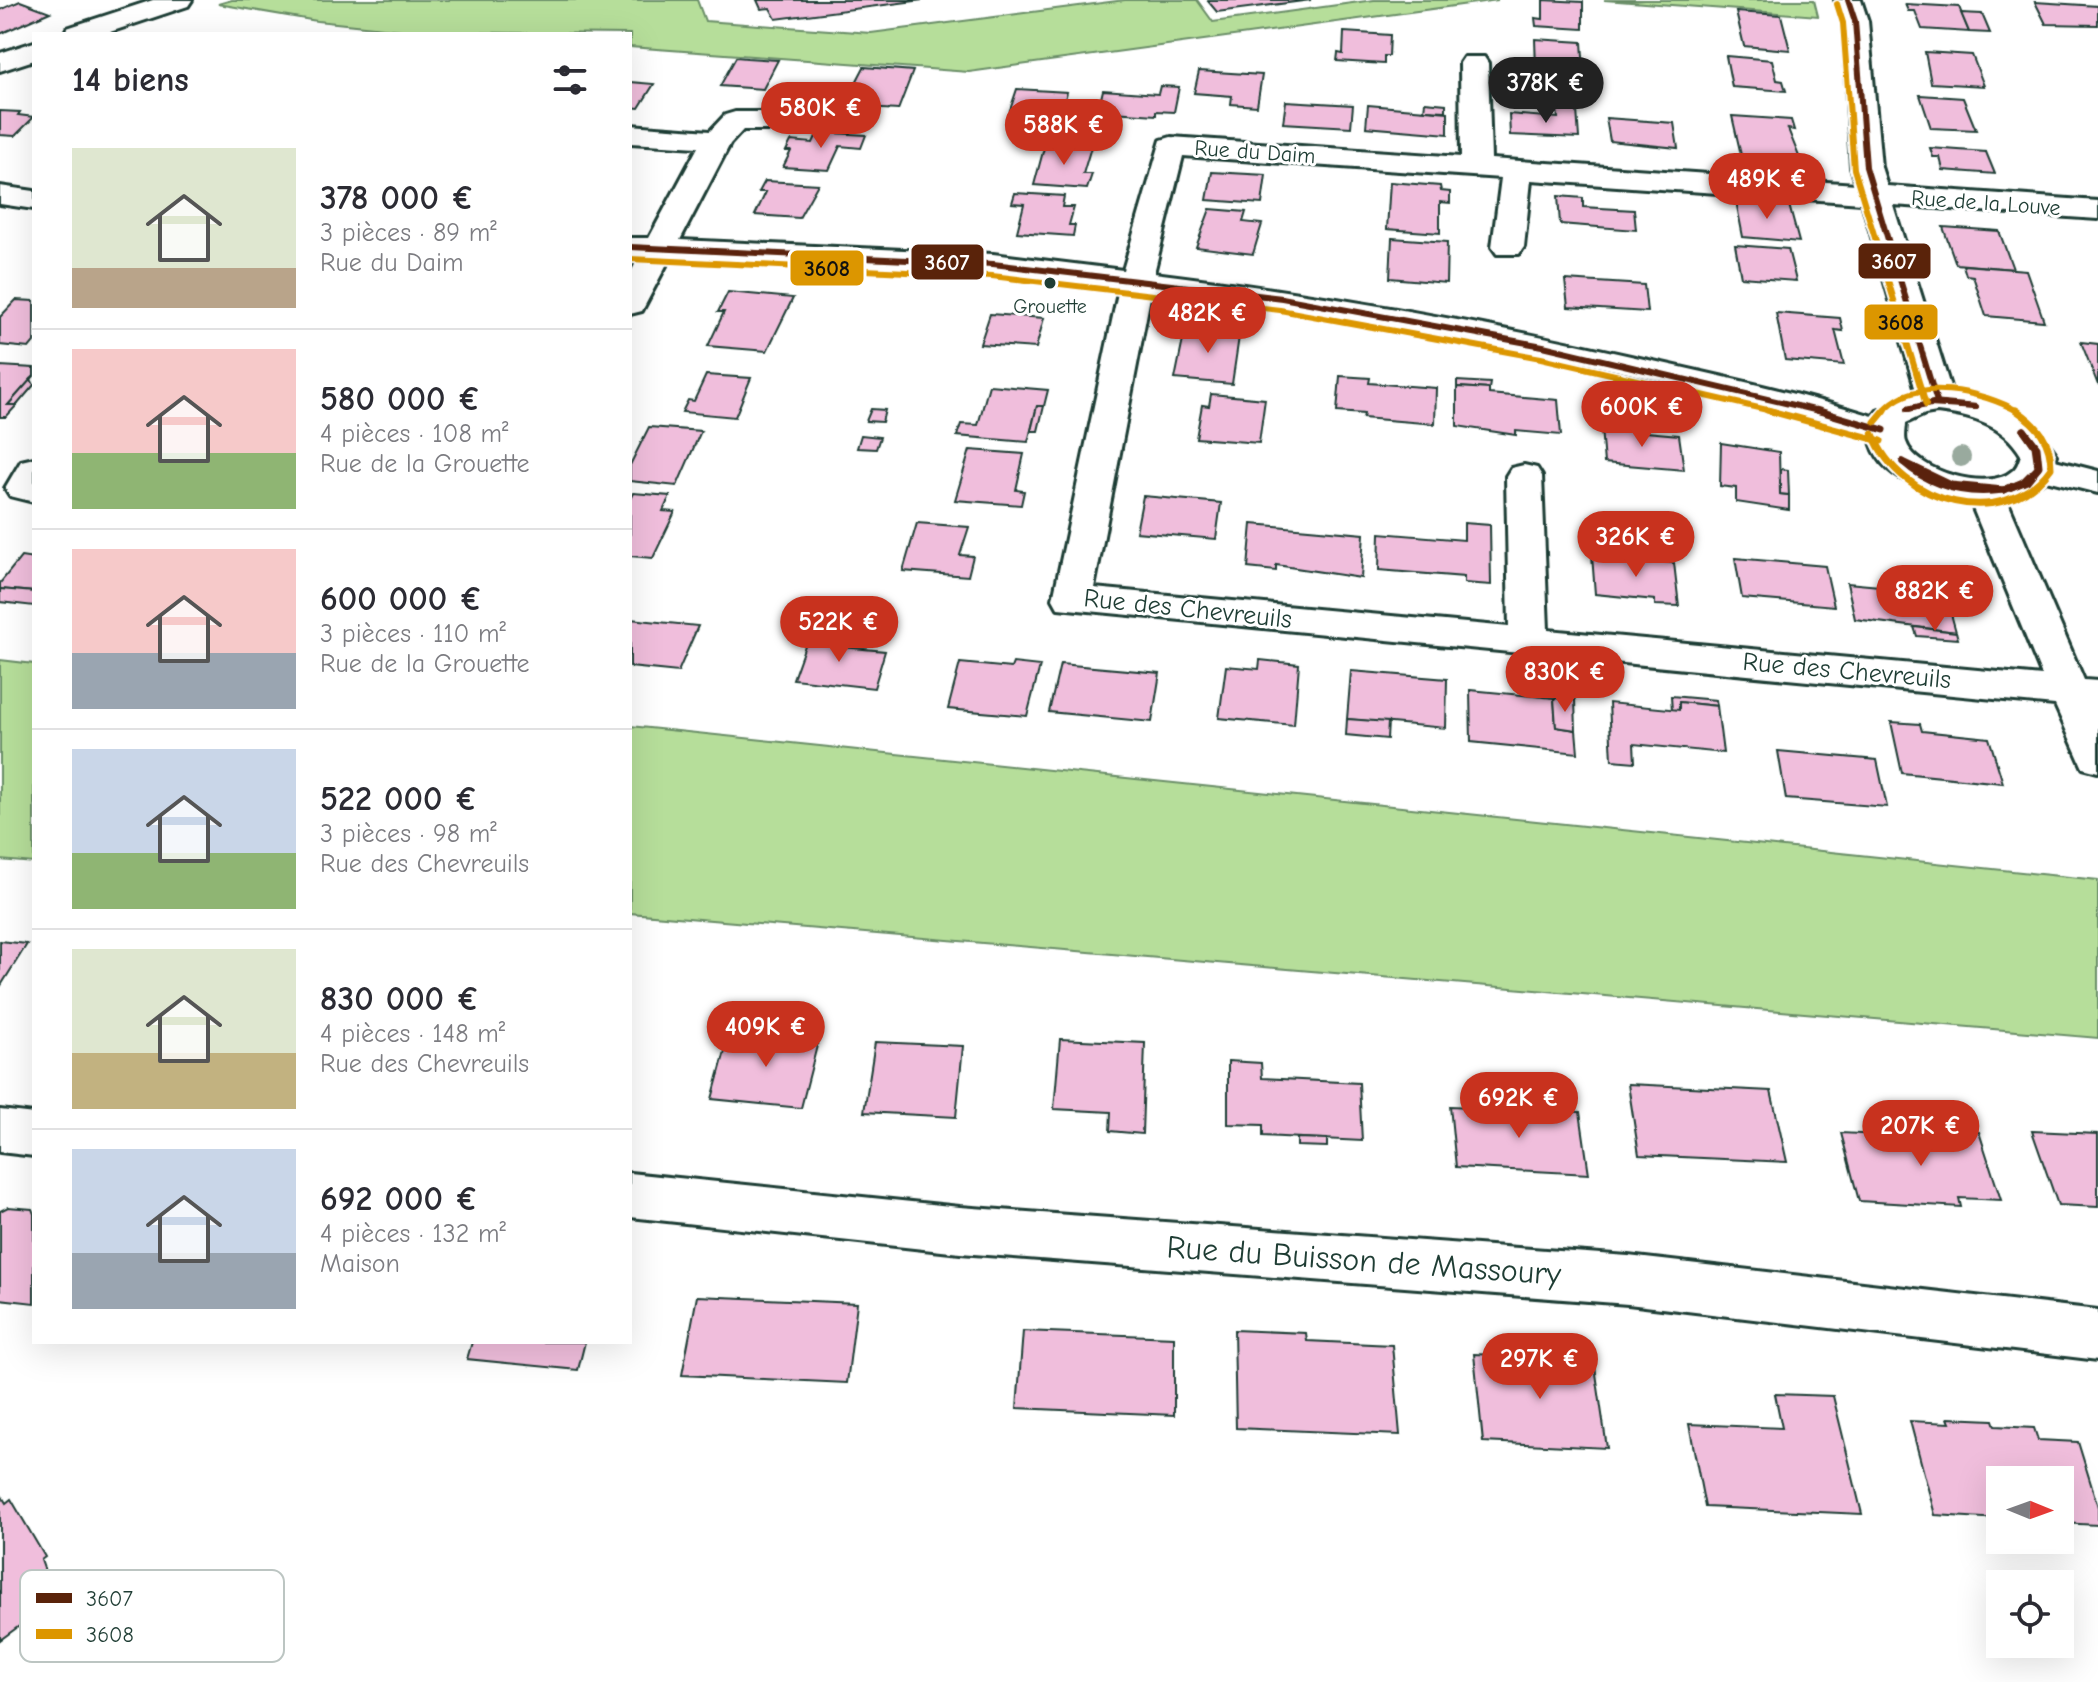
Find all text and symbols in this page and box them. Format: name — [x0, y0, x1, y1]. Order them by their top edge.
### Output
pin: 378K € — [1481, 57, 1611, 125]
icon: filters — [548, 58, 592, 102]
text: 14 biens — [72, 60, 189, 100]
text: 378K € — [1507, 68, 1585, 98]
pin: 580K € — [756, 82, 886, 150]
text: 580K € — [779, 93, 863, 123]
pin: 588K € — [999, 99, 1129, 167]
text: 588K € — [1023, 110, 1105, 140]
street label: Rue du Daim — [1193, 135, 1316, 169]
pin: 489K € — [1702, 153, 1832, 221]
text: 489K € — [1727, 164, 1807, 194]
text: 378 000 € — [320, 178, 474, 218]
icon: home — [136, 180, 232, 276]
street label: Rue de la Louve — [1910, 185, 2061, 221]
text: 3 pièces · 89 m² — [320, 218, 497, 248]
line badge: 3607 — [1857, 242, 1932, 280]
line badge: 3607 — [910, 243, 985, 281]
text: Rue du Daim — [320, 248, 463, 278]
line badge: 3608 — [789, 249, 865, 287]
text: 3607 — [1872, 249, 1917, 275]
text: 3607 — [925, 250, 970, 276]
text: 3608 — [804, 256, 850, 282]
marker: Grouette — [1042, 275, 1058, 291]
pin: 482K € — [1143, 287, 1273, 355]
place label: Grouette — [1013, 295, 1087, 318]
text: 482K € — [1168, 298, 1248, 328]
line badge: 3608 — [1863, 303, 1939, 341]
text: 3608 — [1878, 310, 1924, 336]
text: 580 000 € — [320, 379, 481, 419]
icon: home — [136, 381, 232, 477]
pin: 600K € — [1577, 381, 1707, 449]
text: 600K € — [1599, 392, 1685, 422]
text: 4 pièces · 108 m² — [320, 419, 509, 449]
text: Rue de la Grouette — [320, 449, 529, 479]
pin: 326K € — [1571, 511, 1701, 579]
text: 326K € — [1595, 522, 1677, 552]
pin: 882K € — [1870, 565, 2000, 633]
text: 882K € — [1894, 576, 1976, 606]
text: 600 000 € — [320, 579, 483, 619]
icon: home — [136, 581, 232, 677]
street label: Rue des Chevreuils — [1082, 583, 1293, 635]
pin: 522K € — [774, 596, 904, 664]
text: 522K € — [798, 607, 880, 637]
text: 3 pièces · 110 m² — [320, 619, 506, 649]
pin: 830K € — [1500, 646, 1630, 714]
street label: Rue des Chevreuils — [1741, 647, 1952, 695]
text: Rue de la Grouette — [320, 649, 529, 679]
text: 830K € — [1524, 657, 1606, 687]
text: 522 000 € — [320, 779, 478, 819]
icon: home — [136, 781, 232, 877]
text: 3 pièces · 98 m² — [320, 819, 497, 849]
text: Rue des Chevreuils — [320, 849, 529, 879]
text: 830 000 € — [320, 979, 480, 1019]
icon: home — [136, 981, 232, 1077]
pin: 409K € — [701, 1001, 831, 1069]
text: 409K € — [725, 1012, 807, 1042]
text: 4 pièces · 148 m² — [320, 1019, 505, 1049]
text: Rue des Chevreuils — [320, 1049, 529, 1079]
pin: 692K € — [1454, 1072, 1584, 1140]
text: 692K € — [1478, 1083, 1560, 1113]
pin: 207K € — [1856, 1100, 1986, 1168]
text: 207K € — [1880, 1111, 1962, 1141]
text: 692 000 € — [320, 1179, 478, 1219]
icon: home — [136, 1181, 232, 1277]
text: 4 pièces · 132 m² — [320, 1219, 506, 1249]
street label: Rue du Buisson de Massoury — [1166, 1228, 1563, 1293]
text: Maison — [320, 1249, 400, 1279]
pin: 297K € — [1475, 1333, 1605, 1401]
text: 297K € — [1500, 1344, 1580, 1374]
north arrow — [1986, 1466, 2074, 1554]
map controls — [1986, 1466, 2074, 1658]
legend — [20, 1570, 284, 1662]
button: locate — [1986, 1570, 2074, 1658]
text: 3607 — [86, 1586, 133, 1612]
text: 3608 — [86, 1622, 134, 1648]

